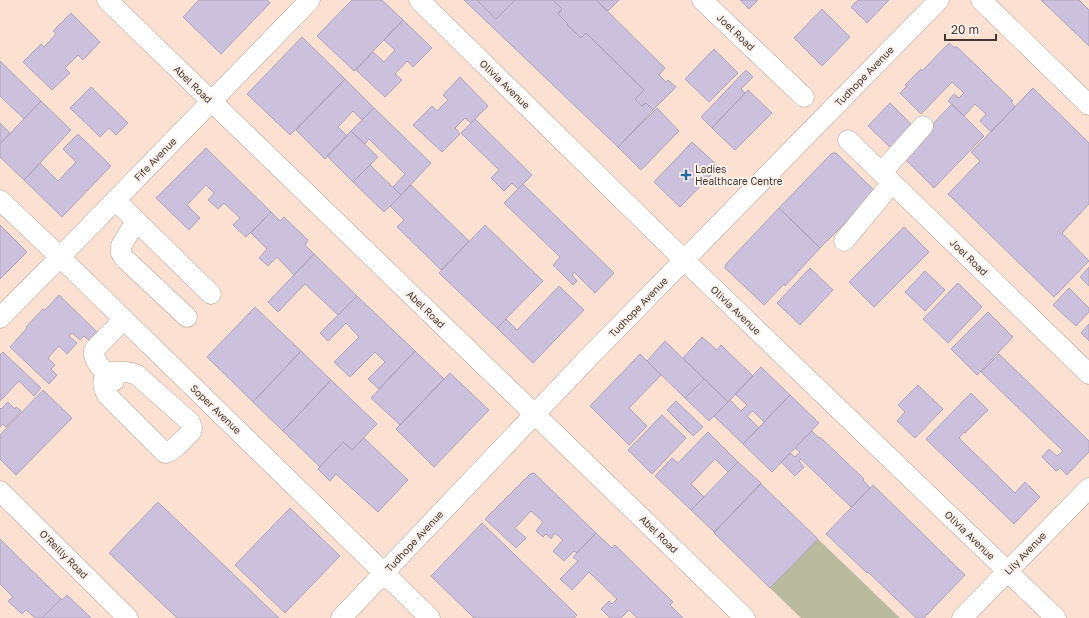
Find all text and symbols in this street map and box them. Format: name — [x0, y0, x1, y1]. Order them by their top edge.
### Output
street label: Joel Road — [715, 11, 757, 53]
scale bar — [945, 16, 996, 42]
text: 20 m — [951, 22, 979, 37]
street label: Tudhope Avenue — [832, 43, 896, 109]
street label: Olivia Avenue — [477, 57, 533, 111]
street label: Abel Road — [171, 63, 215, 105]
street label: Fife Avenue — [131, 135, 179, 183]
place label: Ladies Healthcare Centre — [695, 163, 783, 187]
marker: Ladies Healthcare Centre — [680, 169, 692, 181]
street label: Joel Road — [948, 236, 990, 278]
street label: Tudhope Avenue — [606, 274, 670, 340]
street label: Olivia Avenue — [708, 283, 764, 337]
street label: Abel Road — [404, 288, 448, 330]
street label: Soper Avenue — [188, 382, 244, 436]
street label: Tudhope Avenue — [383, 508, 446, 574]
street label: Olivia Avenue — [942, 508, 998, 562]
street label: Abel Road — [637, 513, 681, 555]
street label: O'Reilly Road — [37, 527, 91, 581]
street label: Lily Avenue — [1002, 529, 1048, 577]

